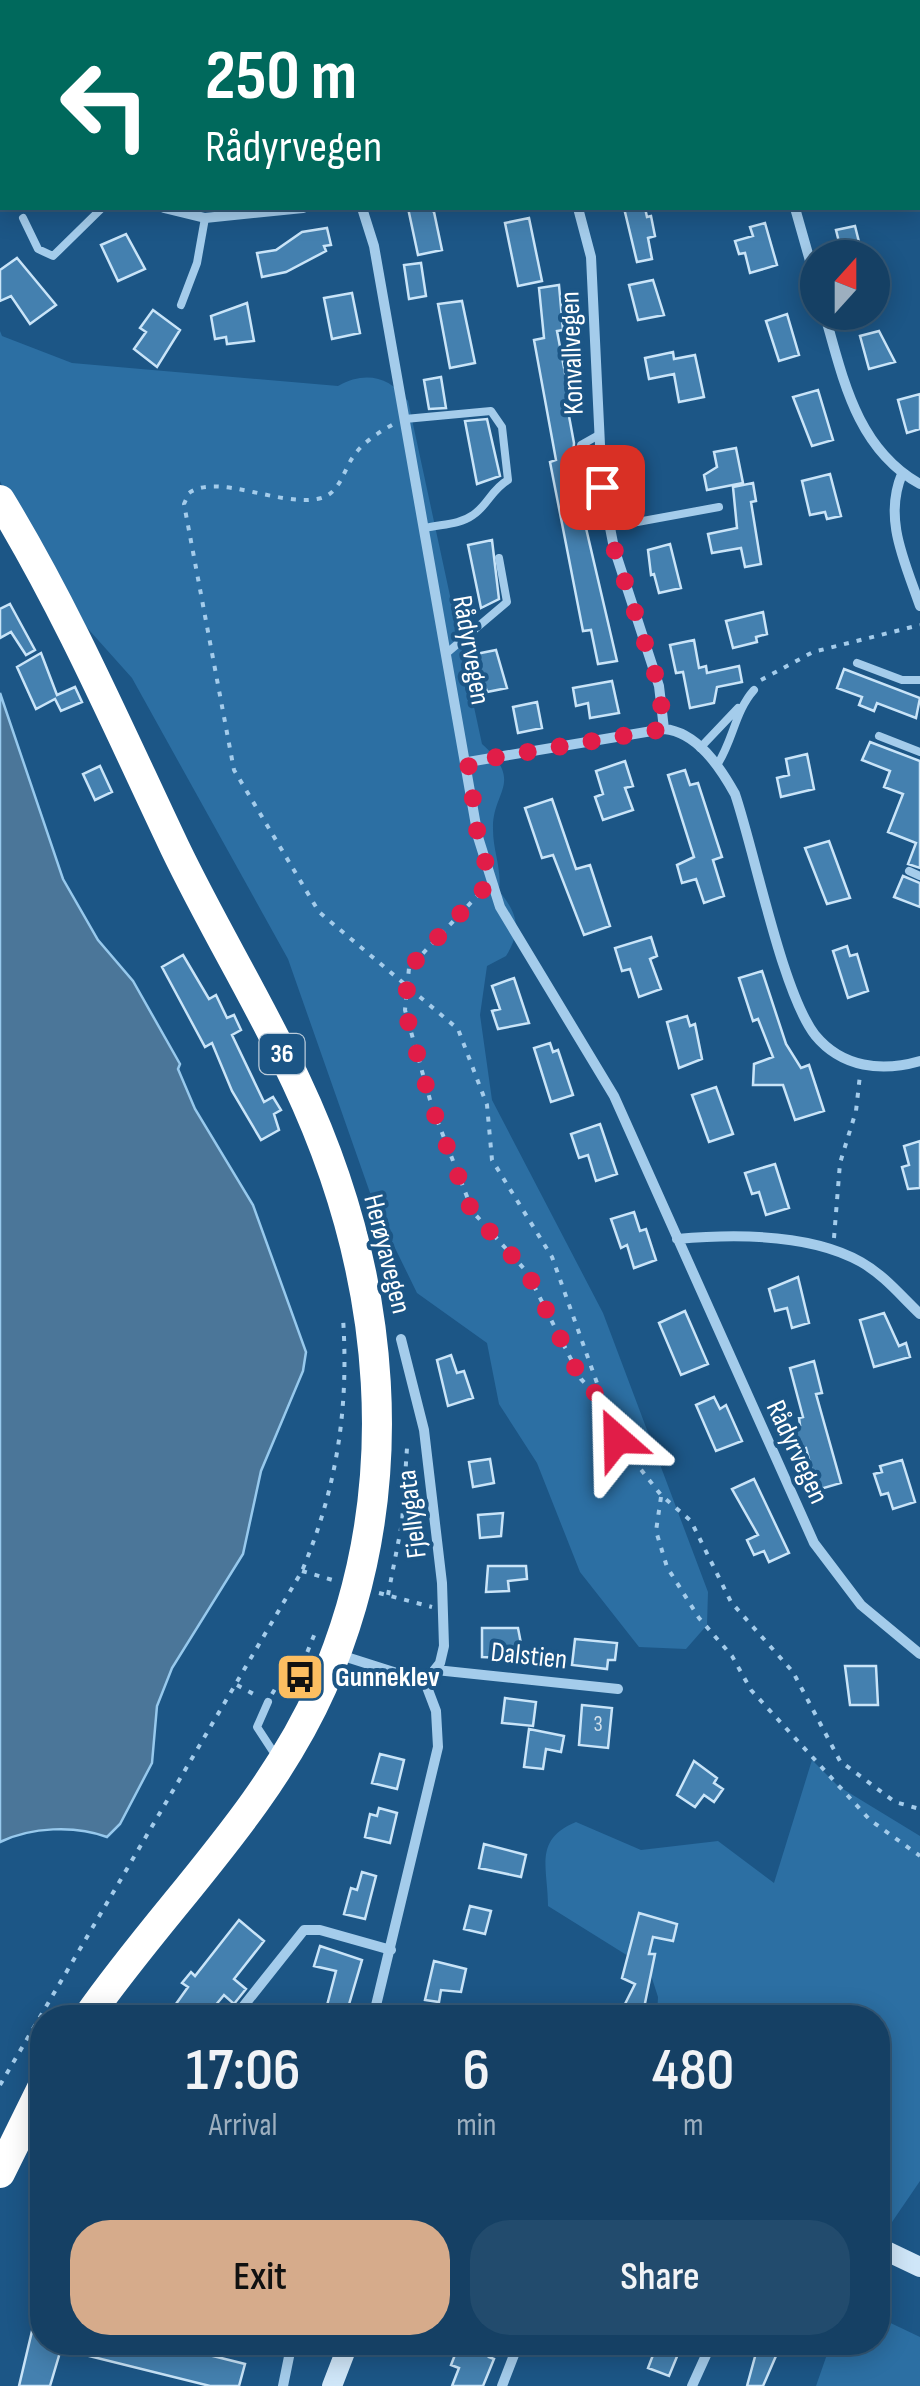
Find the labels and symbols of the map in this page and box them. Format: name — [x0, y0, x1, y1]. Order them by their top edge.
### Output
north arrow — [800, 240, 890, 330]
street label: Konvallvegen — [553, 291, 591, 415]
pin — [560, 445, 645, 530]
street label: Rådyrvegen — [445, 593, 497, 707]
road number: 36 — [260, 1034, 304, 1074]
street label: Herøyavegen — [356, 1191, 418, 1317]
position arrow — [565, 1387, 669, 1491]
street label: Rådyrvegen — [759, 1395, 835, 1509]
street label: Fjellygata — [390, 1468, 434, 1560]
street label: Dalstien — [489, 1636, 569, 1676]
bus stop icon: Gunneklev — [274, 1651, 326, 1703]
place label: Gunneklev — [335, 1661, 440, 1694]
house number: 3 — [593, 1711, 603, 1738]

